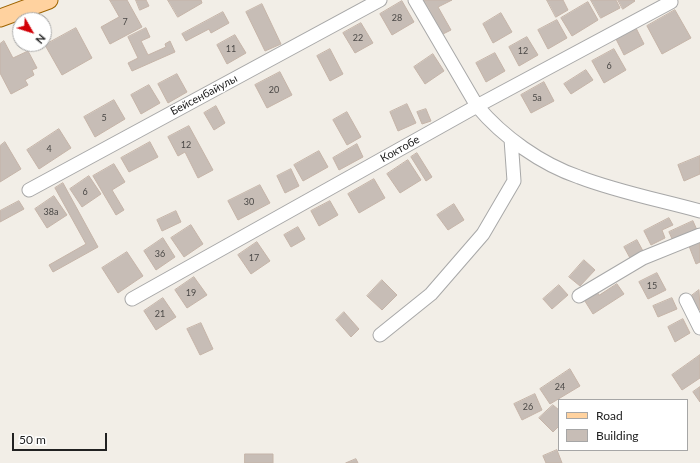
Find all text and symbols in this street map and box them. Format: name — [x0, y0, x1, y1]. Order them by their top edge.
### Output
north arrow — [12, 12, 52, 52]
house number: 28 — [392, 13, 402, 23]
house number: 7 — [122, 17, 128, 27]
text: N — [33, 32, 49, 47]
house number: 22 — [353, 33, 363, 43]
house number: 11 — [226, 44, 236, 54]
house number: 12 — [518, 46, 528, 56]
house number: 6 — [606, 61, 612, 71]
street label: Бейсенбайулы — [168, 72, 240, 118]
house number: 20 — [269, 85, 279, 95]
house number: 5а — [532, 93, 542, 103]
house number: 5 — [101, 113, 107, 123]
street label: Коктобе — [378, 133, 422, 165]
house number: 12 — [181, 140, 191, 150]
house number: 4 — [46, 144, 52, 154]
house number: 6 — [82, 187, 88, 197]
house number: 30 — [244, 197, 254, 207]
house number: 38а — [44, 207, 58, 217]
house number: 36 — [155, 249, 165, 259]
house number: 17 — [249, 253, 259, 263]
house number: 15 — [647, 281, 657, 291]
house number: 19 — [186, 288, 196, 298]
house number: 21 — [155, 309, 165, 319]
house number: 24 — [555, 382, 565, 392]
legend — [558, 399, 688, 451]
house number: 26 — [523, 402, 533, 412]
text: Road — [596, 408, 623, 423]
scale bar — [14, 425, 109, 451]
text: Building — [596, 428, 639, 443]
text: 50 m — [19, 432, 46, 447]

